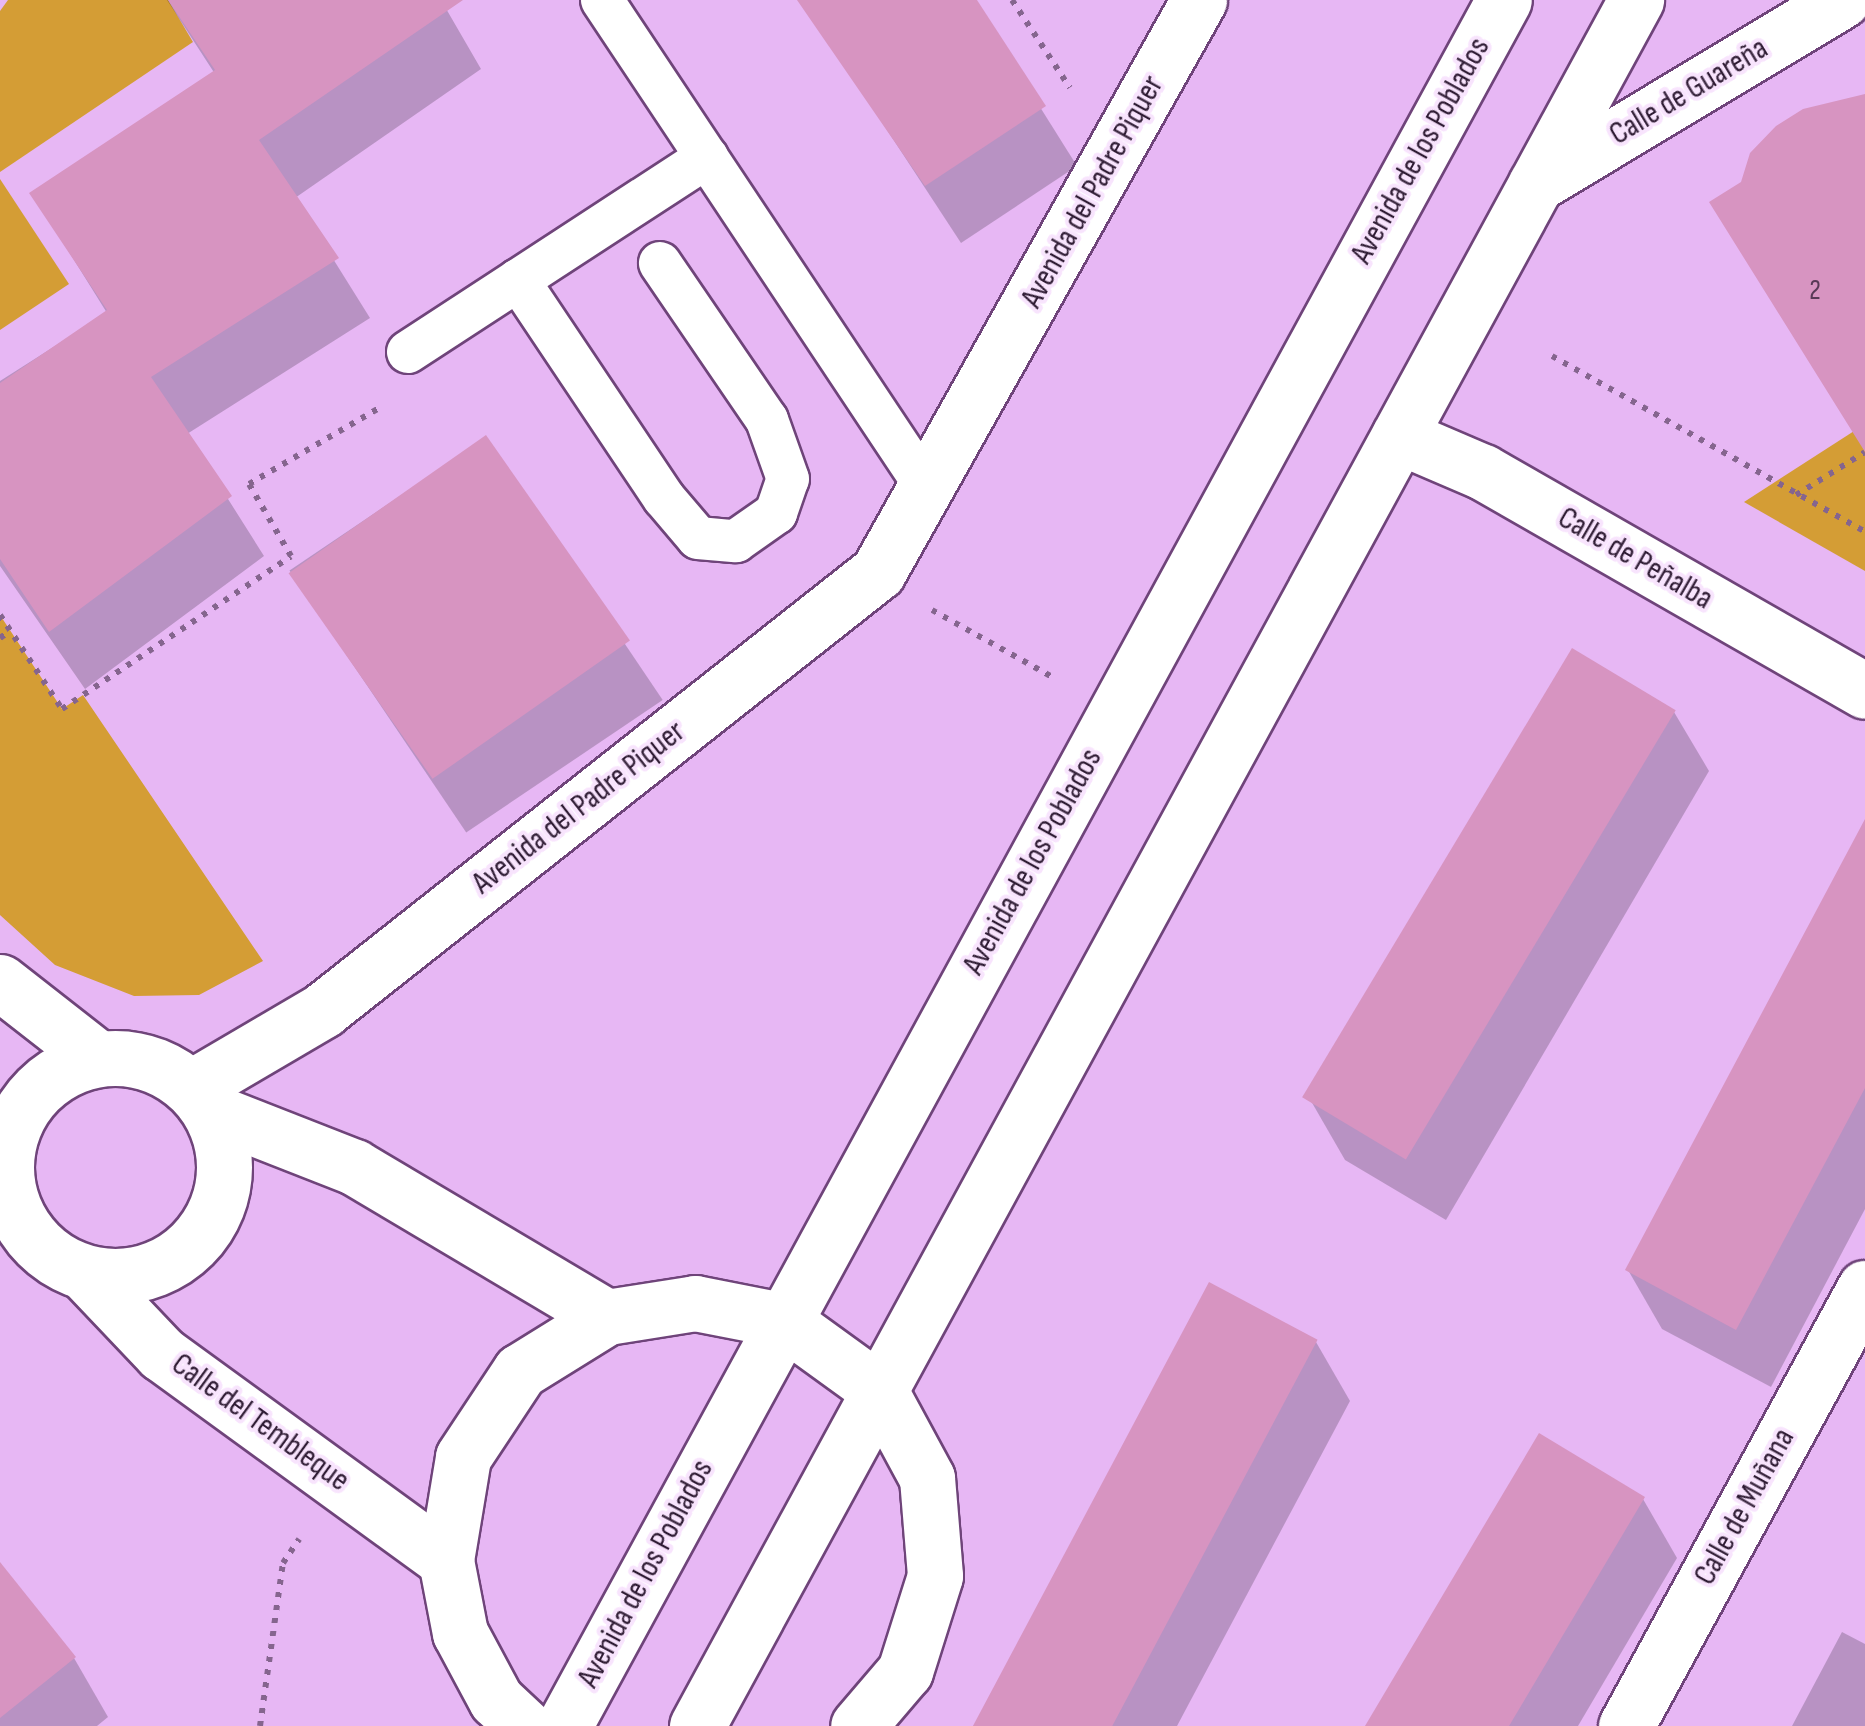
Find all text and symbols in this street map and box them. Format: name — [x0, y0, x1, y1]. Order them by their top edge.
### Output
street label: Calle de Guareña — [1603, 30, 1775, 154]
street label: Avenida de los Poblados — [1343, 31, 1499, 271]
street label: Avenida del Padre Piquer — [1013, 69, 1173, 315]
house number: 2 — [1809, 274, 1821, 308]
street label: Calle de Peñalba — [1551, 499, 1719, 619]
street label: Avenida del Padre Piquer — [465, 713, 693, 903]
street label: Avenida de los Poblados — [955, 742, 1111, 982]
street label: Calle del Tembleque — [164, 1346, 356, 1500]
street label: Calle de Muñana — [1686, 1422, 1804, 1592]
street label: Avenida de los Poblados — [570, 1454, 722, 1694]

